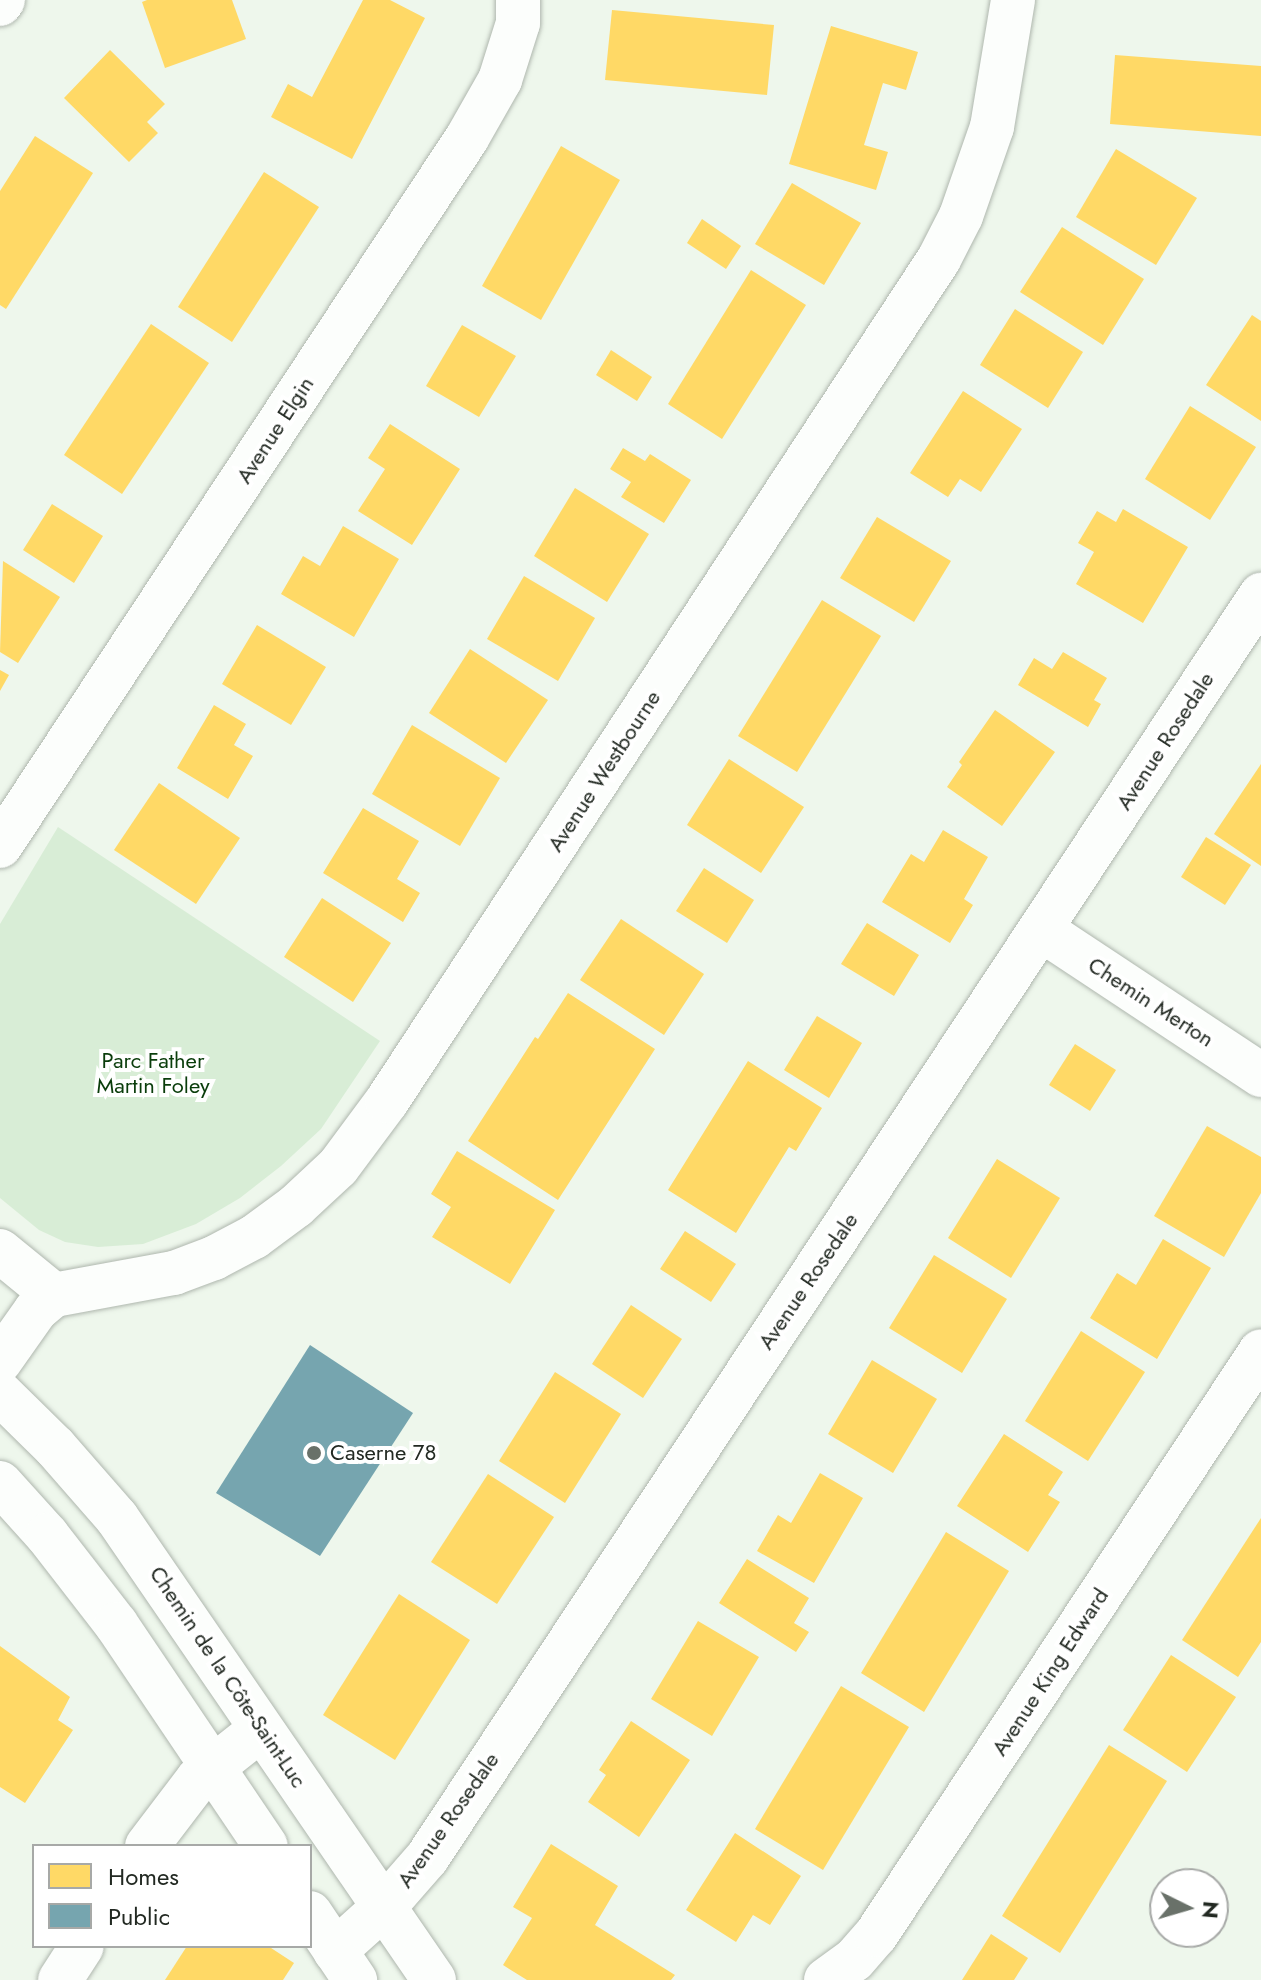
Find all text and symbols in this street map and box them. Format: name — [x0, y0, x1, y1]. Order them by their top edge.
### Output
street label: Avenue Elgin — [231, 372, 319, 488]
street label: Avenue Rosedale — [1111, 667, 1219, 815]
street label: Avenue Westbourne — [542, 685, 666, 857]
street label: Chemin Merton — [1083, 952, 1219, 1052]
park label: Parc Father Martin Foley — [96, 1047, 210, 1098]
street label: Avenue Rosedale — [753, 1208, 863, 1354]
place label: Caserne 78 — [330, 1440, 436, 1466]
marker: Caserne 78 — [305, 1444, 323, 1462]
street label: Chemin de la Côte-Saint-Luc — [144, 1561, 312, 1793]
street label: Avenue King Edward — [986, 1583, 1114, 1761]
street label: Avenue Rosedale — [392, 1747, 504, 1893]
legend — [32, 1844, 312, 1948]
text: Homes — [108, 1859, 179, 1894]
north arrow — [1149, 1868, 1229, 1948]
text: Public — [108, 1899, 170, 1934]
text: N — [1194, 1900, 1228, 1920]

